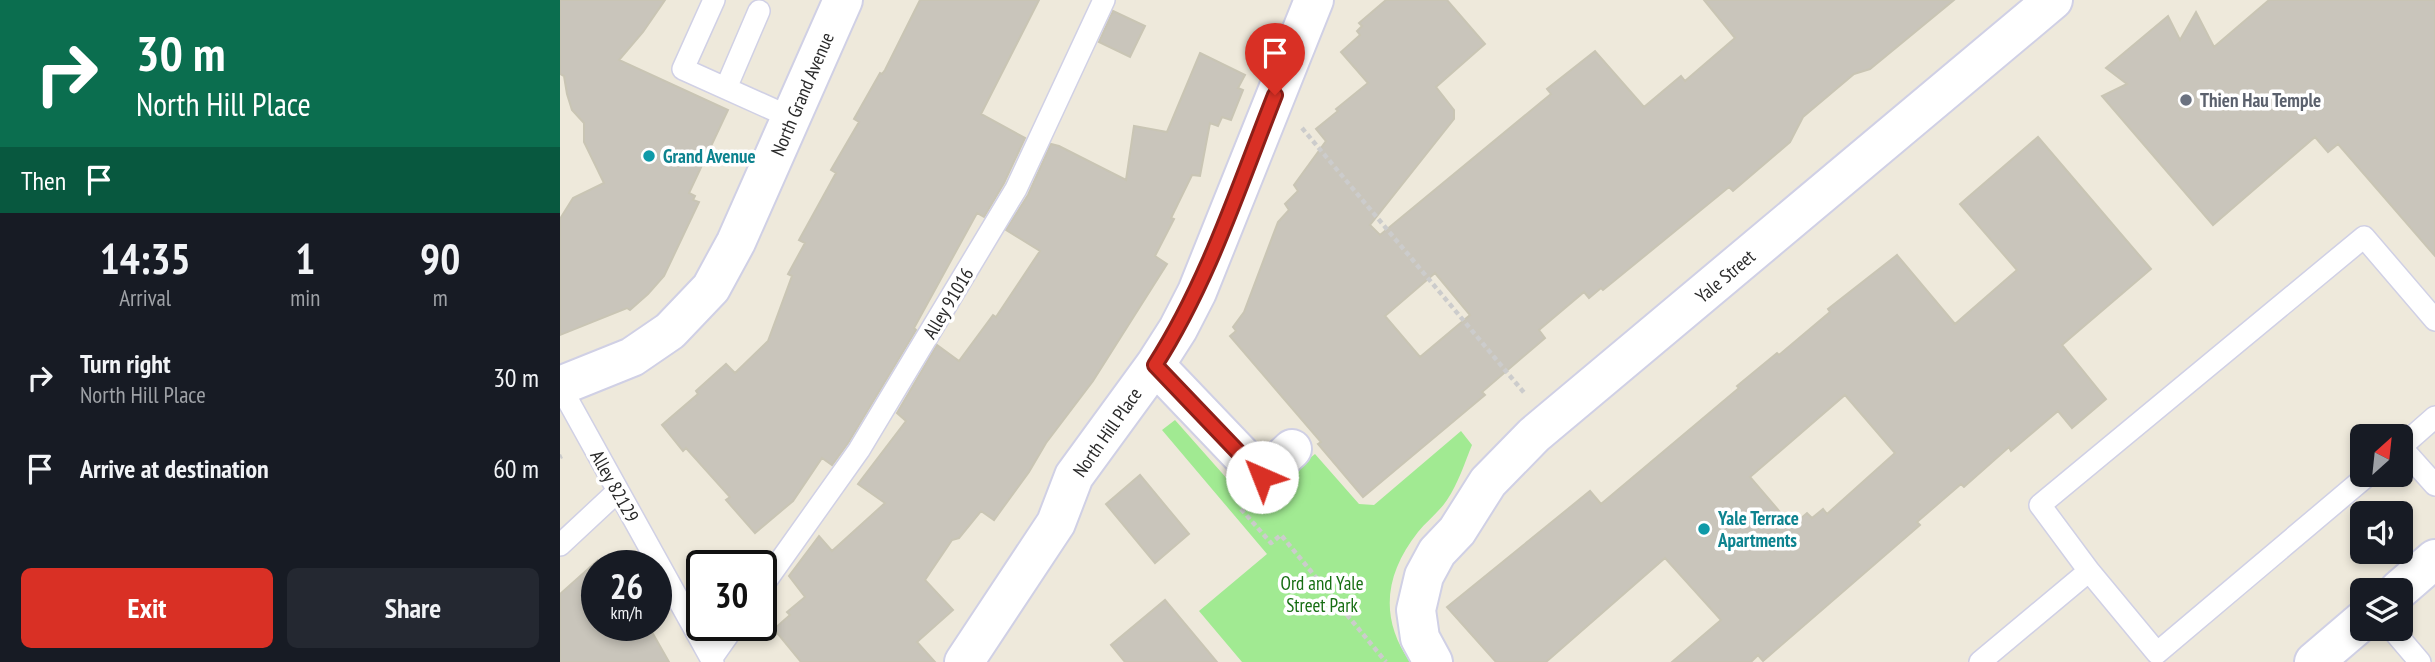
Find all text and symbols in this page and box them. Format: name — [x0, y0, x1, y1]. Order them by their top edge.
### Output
text: 30 m — [136, 21, 225, 85]
pin — [1245, 23, 1305, 95]
icon: right — [21, 28, 112, 119]
street label: North Grand Avenue — [765, 28, 839, 159]
icon: arrive — [1256, 34, 1294, 72]
text: North Hill Place — [136, 83, 311, 125]
place label: Thien Hau Temple — [2200, 88, 2321, 112]
marker: Thien Hau Temple — [2178, 92, 2194, 108]
place label: Grand Avenue — [663, 144, 756, 168]
marker: Grand Avenue — [641, 148, 657, 164]
icon: arrive — [80, 161, 118, 199]
text: Then — [21, 164, 66, 197]
text: 14:35 — [100, 231, 191, 286]
text: 1 — [295, 231, 315, 286]
text: 90 — [420, 231, 460, 286]
street label: Yale Street — [1690, 244, 1760, 308]
street label: Alley 91016 — [917, 263, 979, 343]
text: Arrival — [119, 283, 171, 312]
text: min — [290, 283, 320, 312]
text: m — [433, 283, 448, 312]
text: Turn right — [80, 347, 171, 380]
icon: right — [21, 359, 59, 397]
text: 30 m — [493, 361, 539, 394]
text: North Hill Place — [80, 380, 206, 409]
street label: North Hill Place — [1067, 382, 1147, 481]
north arrow — [2350, 424, 2413, 486]
map controls — [2350, 424, 2413, 641]
position arrow — [1225, 440, 1299, 514]
street label: Alley 82129 — [585, 446, 645, 526]
icon: arrive — [21, 450, 59, 488]
text: Arrive at destination — [80, 452, 269, 485]
text: 60 m — [493, 452, 539, 485]
button: sound — [2350, 501, 2413, 564]
place label: Yale Terrace Apartments — [1717, 506, 1799, 552]
marker: Yale Terrace Apartments — [1696, 521, 1712, 537]
speed limit sign: 30 — [686, 550, 777, 641]
text: 26 — [610, 563, 643, 609]
button: Exit — [21, 568, 273, 648]
button: Share — [287, 568, 539, 648]
park label: Ord and Yale Street Park — [1280, 571, 1364, 617]
button: layers — [2350, 578, 2413, 641]
text: km/h — [611, 601, 642, 624]

